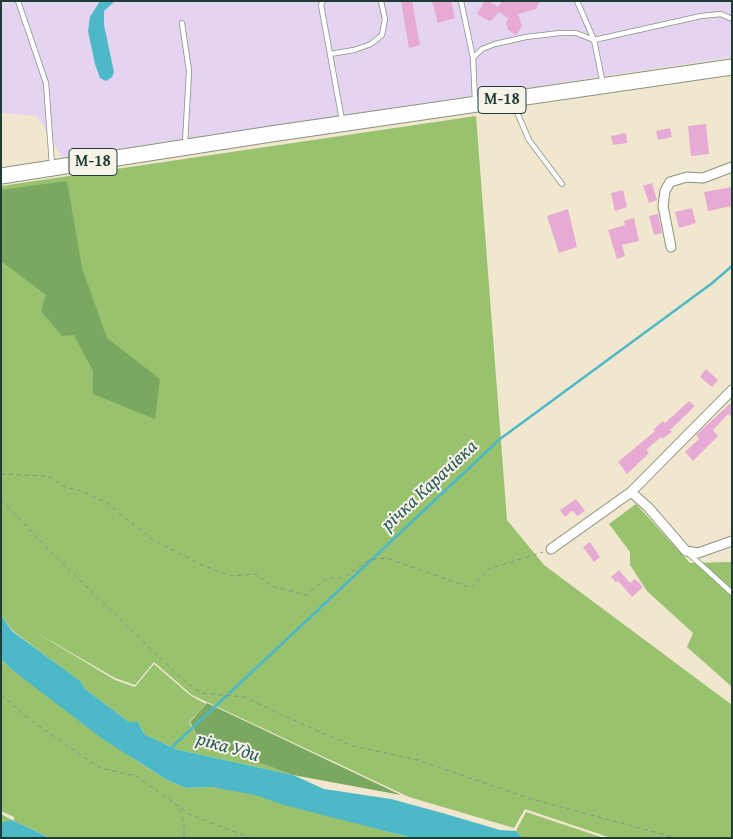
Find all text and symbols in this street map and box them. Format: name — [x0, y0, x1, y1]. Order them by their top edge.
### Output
road number: М-18 — [478, 86, 526, 114]
road number: М-18 — [69, 148, 117, 176]
water label: річка Карачівка — [377, 436, 483, 536]
water label: ріка Уди — [194, 728, 262, 768]

